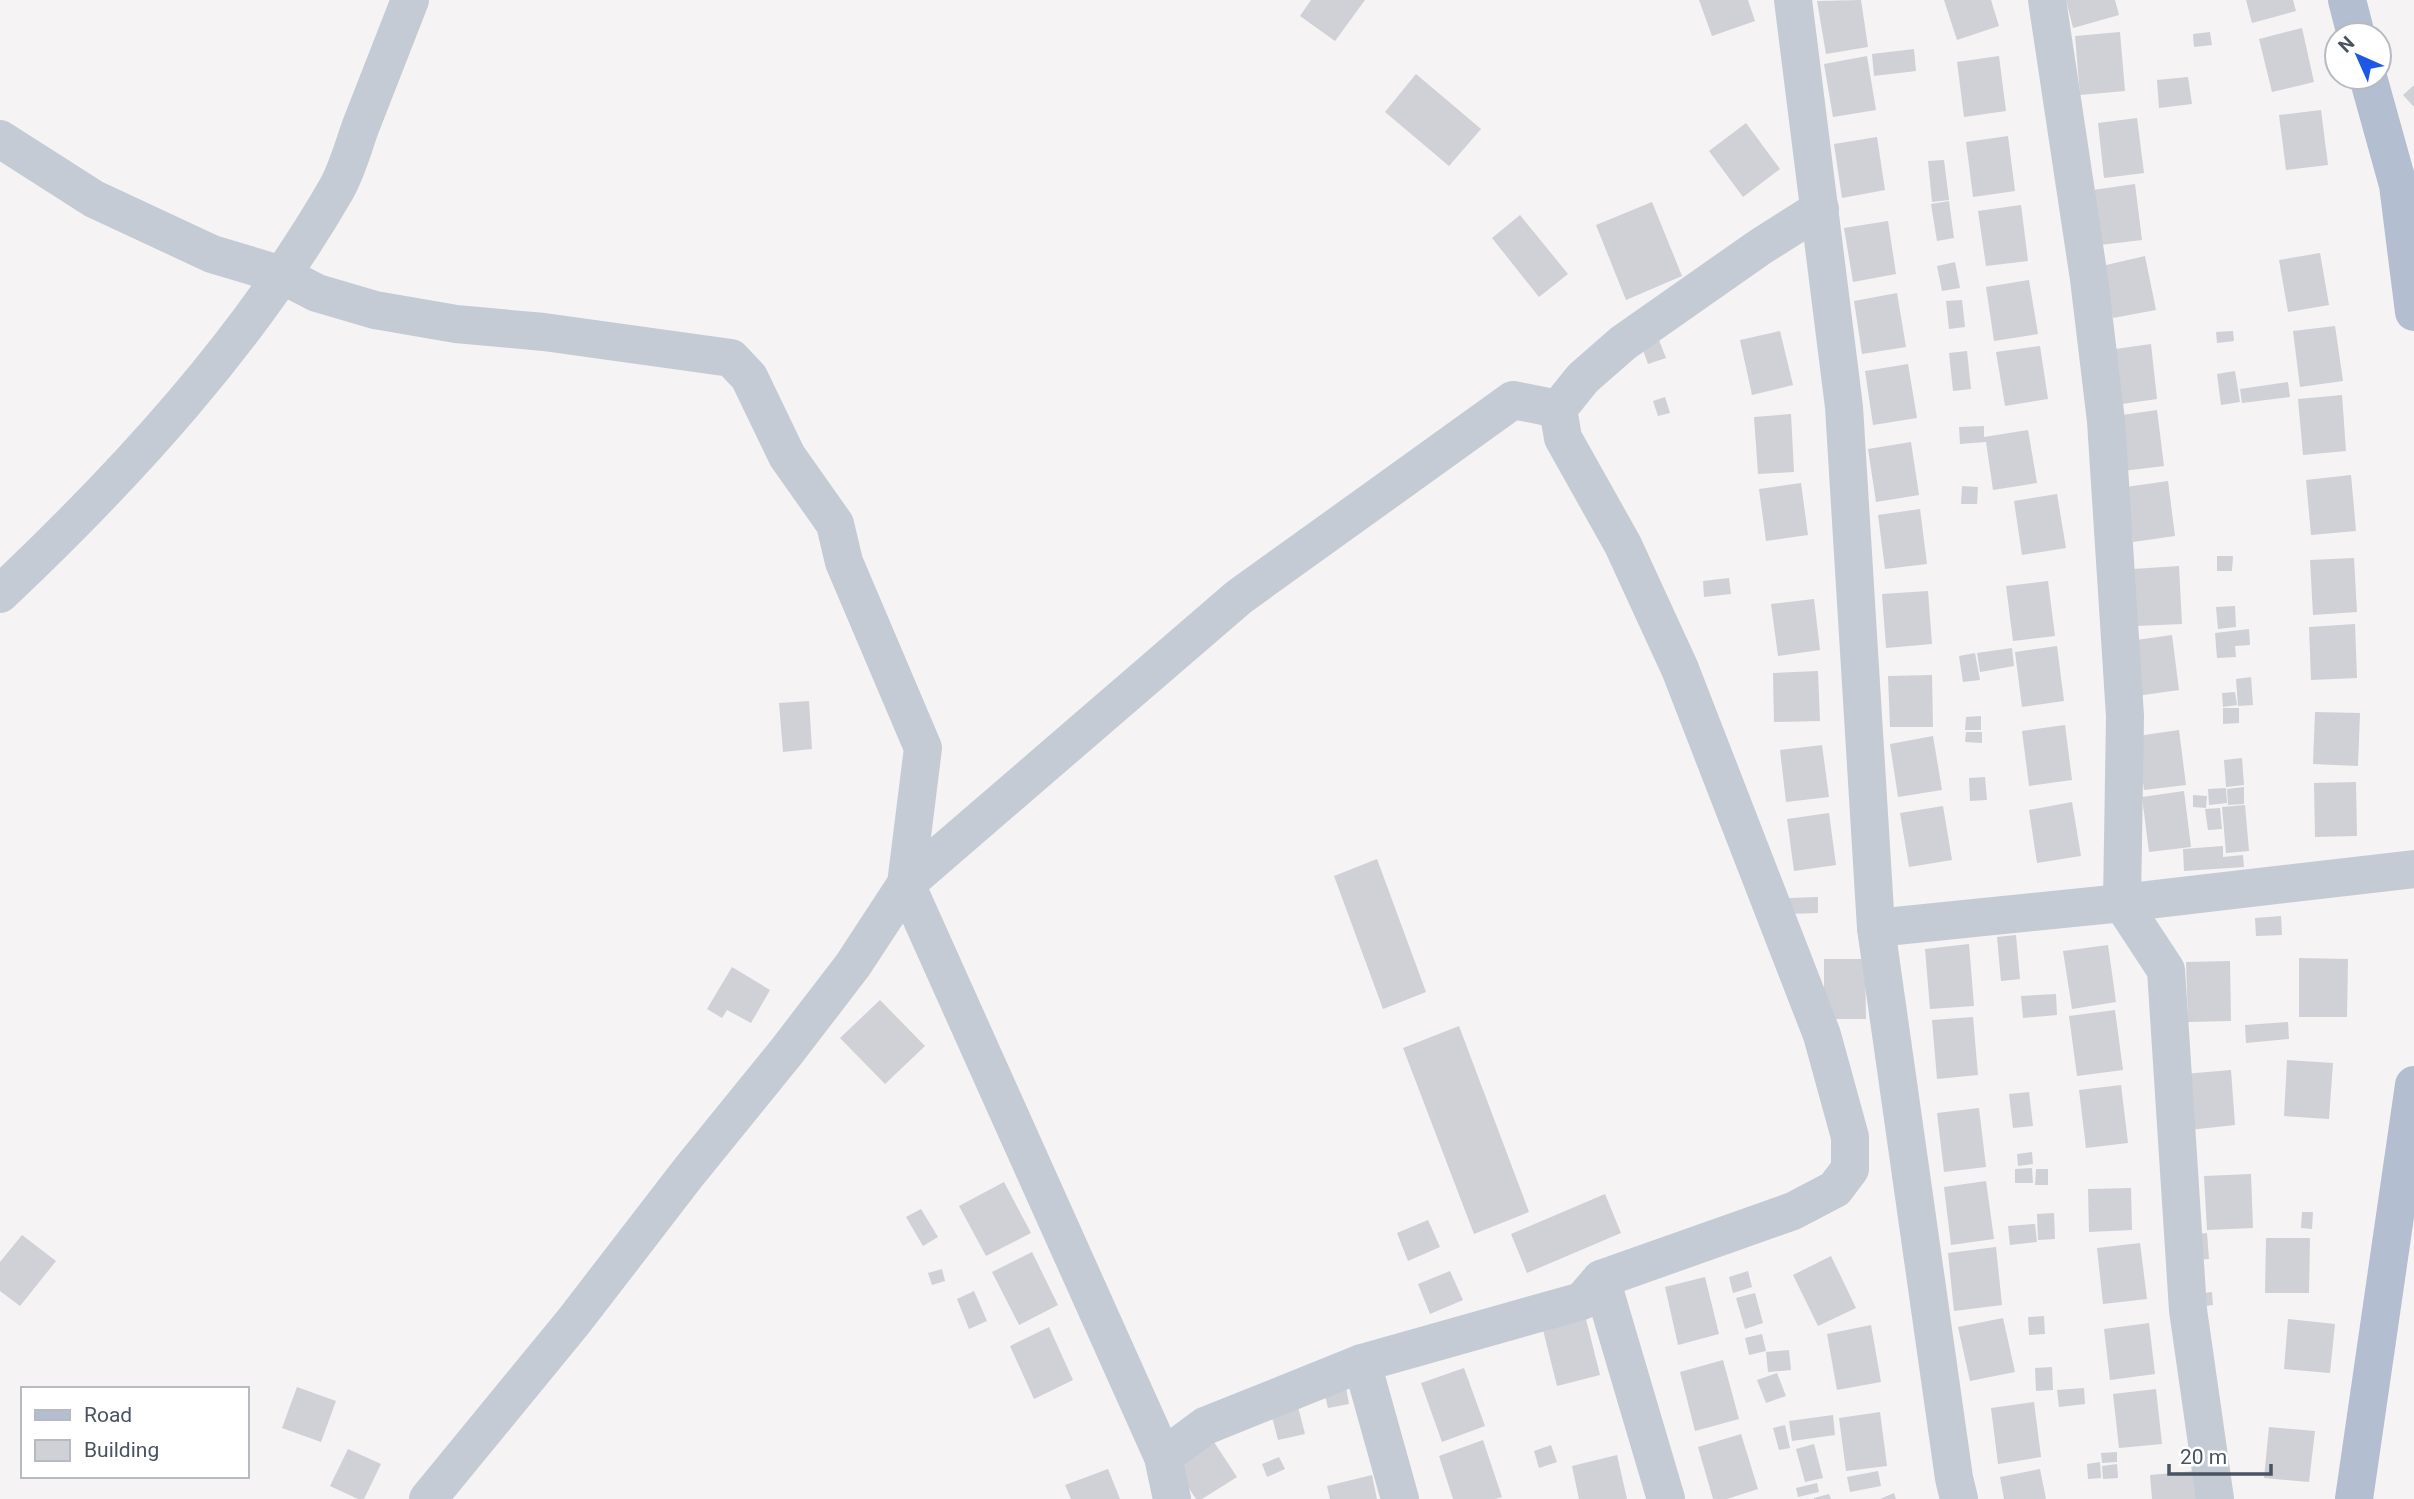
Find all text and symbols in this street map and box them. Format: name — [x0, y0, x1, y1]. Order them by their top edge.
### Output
north arrow — [2323, 21, 2393, 91]
text: N — [2333, 31, 2359, 57]
legend — [21, 1387, 248, 1478]
text: Road — [84, 1403, 132, 1427]
scale bar — [2169, 1432, 2270, 1476]
text: Building — [84, 1438, 159, 1462]
text: 20 m — [2180, 1445, 2227, 1469]

